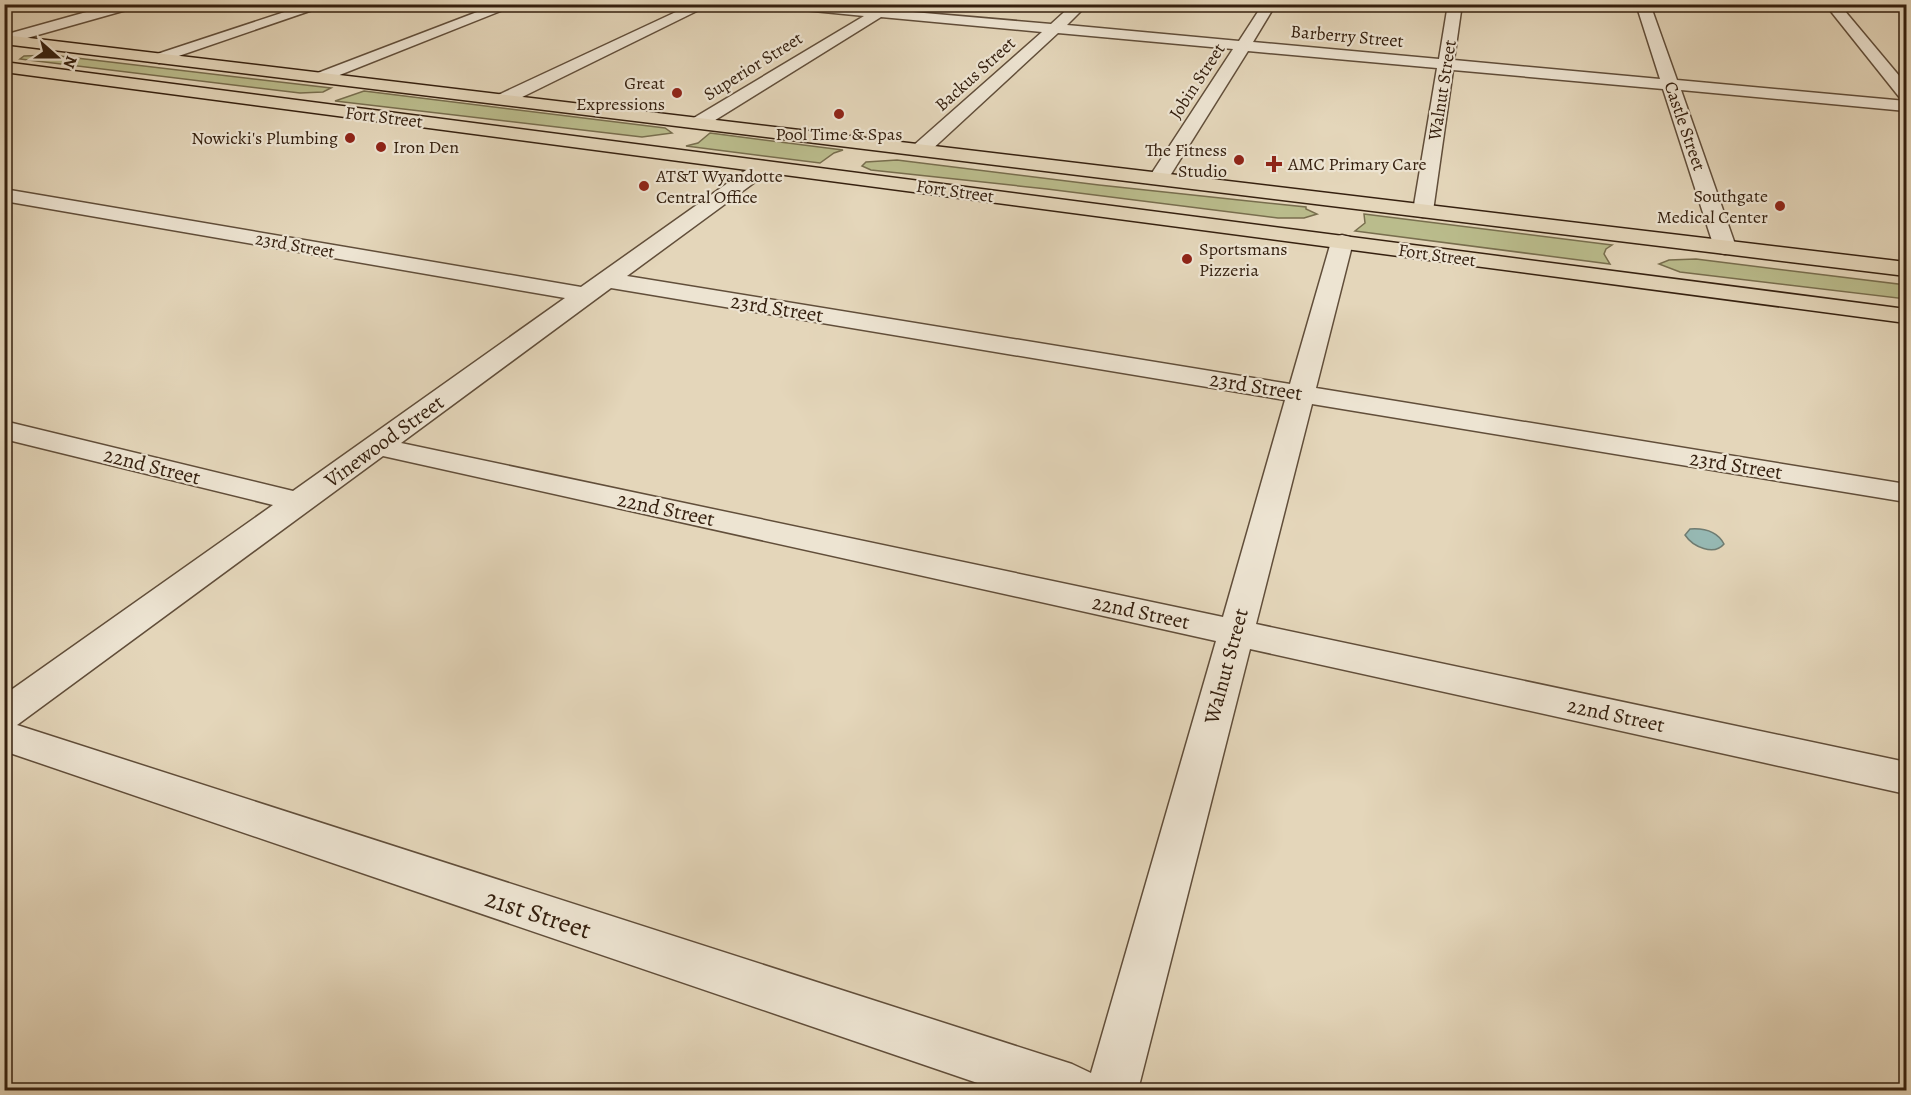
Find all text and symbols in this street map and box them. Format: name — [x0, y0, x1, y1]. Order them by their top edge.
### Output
street label: Barberry Street — [1290, 19, 1404, 53]
street label: Superior Street — [699, 26, 807, 106]
north arrow — [27, 27, 87, 87]
street label: Backus Street — [930, 31, 1020, 117]
street label: Jobin Street — [1164, 38, 1231, 124]
street label: Walnut Street — [1422, 38, 1462, 143]
text: N — [58, 53, 82, 72]
place label: Great Expressions — [576, 71, 665, 116]
street label: Castle Street — [1658, 78, 1712, 174]
marker: Great Expressions — [670, 86, 684, 100]
street label: Fort Street — [344, 100, 424, 134]
marker: Pool Time & Spas — [832, 107, 846, 121]
place label: Pool Time & Spas — [776, 122, 902, 146]
place label: Nowicki's Plumbing — [191, 126, 338, 150]
marker: Nowicki's Plumbing — [343, 131, 357, 145]
place label: Iron Den — [393, 135, 459, 159]
place label: The Fitness Studio — [1145, 138, 1227, 183]
marker: Iron Den — [374, 140, 388, 154]
place label: AMC Primary Care — [1287, 152, 1427, 176]
marker: The Fitness Studio — [1232, 153, 1246, 167]
marker: AMC Primary Care — [1265, 155, 1283, 173]
place label: AT&T Wyandotte Central Office — [655, 164, 783, 209]
street label: Fort Street — [915, 174, 995, 208]
marker: AT&T Wyandotte Central Office — [637, 179, 651, 193]
place label: Southgate Medical Center — [1657, 184, 1768, 229]
marker: Southgate Medical Center — [1773, 199, 1787, 213]
street label: 23rd Street — [253, 226, 337, 264]
place label: Sportsmans Pizzeria — [1199, 237, 1288, 282]
street label: Fort Street — [1397, 238, 1477, 272]
marker: Sportsmans Pizzeria — [1180, 252, 1194, 266]
street label: 23rd Street — [729, 287, 825, 329]
street label: 23rd Street — [1208, 365, 1304, 407]
street label: Vinewood Street — [318, 388, 449, 494]
street label: 22nd Street — [101, 440, 203, 492]
street label: 23rd Street — [1688, 444, 1784, 486]
street label: 22nd Street — [615, 485, 717, 533]
street label: 22nd Street — [1090, 588, 1192, 636]
street label: Walnut Street — [1197, 605, 1255, 728]
street label: 22nd Street — [1565, 691, 1667, 739]
street label: 21st Street — [481, 880, 596, 948]

